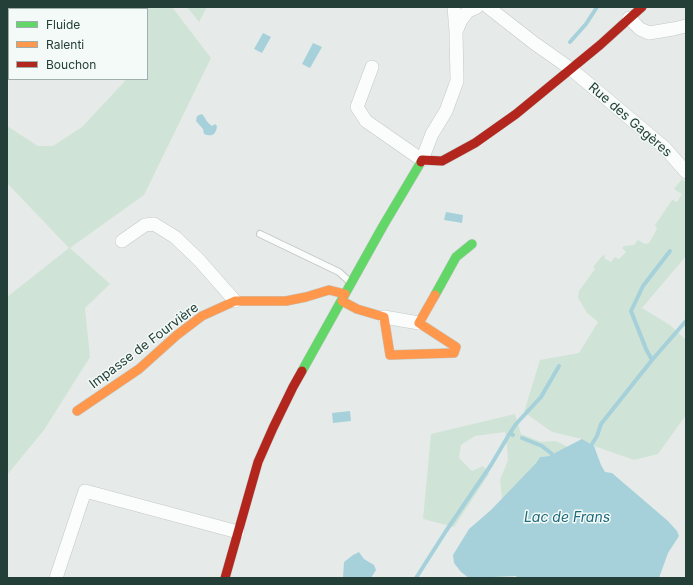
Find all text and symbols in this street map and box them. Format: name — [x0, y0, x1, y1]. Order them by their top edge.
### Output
legend — [8, 8, 148, 80]
text: Fluide — [46, 17, 80, 32]
text: Ralenti — [46, 37, 84, 52]
text: Bouchon — [46, 57, 96, 72]
street label: Rue des Gagères — [585, 80, 675, 160]
street label: Impasse de Fourvière — [86, 300, 202, 392]
water label: Lac de Frans — [524, 510, 610, 526]

